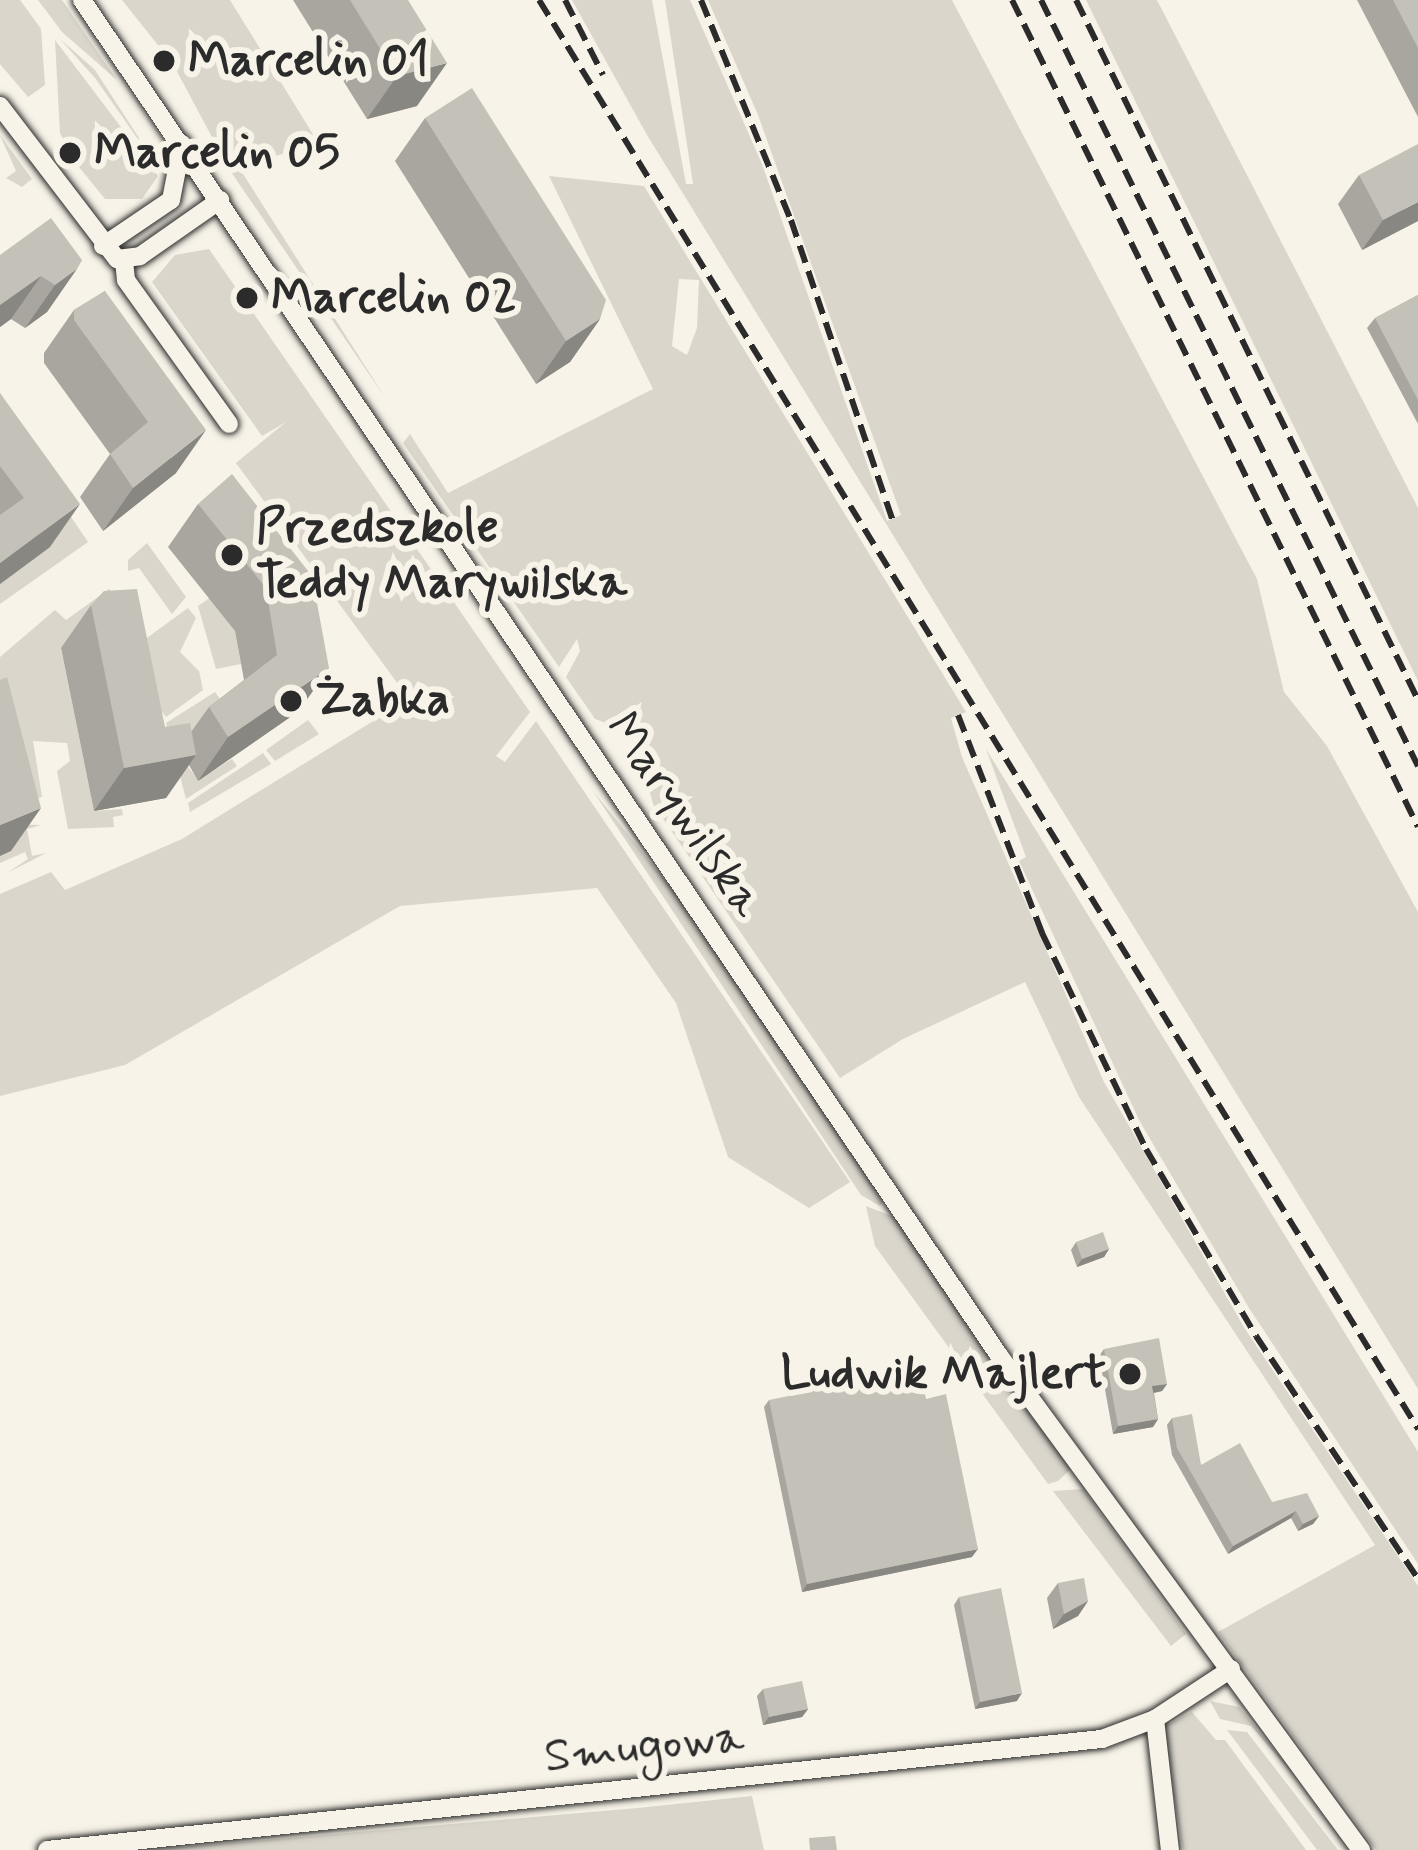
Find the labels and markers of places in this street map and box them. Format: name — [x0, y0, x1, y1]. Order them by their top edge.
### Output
place label: Marcelin 01 — [188, 32, 428, 90]
marker: Marcelin 01 — [151, 48, 177, 74]
place label: Marcelin 05 — [94, 124, 339, 182]
marker: Marcelin 05 — [57, 140, 83, 166]
place label: Marcelin 02 — [271, 269, 516, 327]
marker: Marcelin 02 — [234, 285, 260, 311]
place label: Przedszkole Teddy Marywilska — [256, 498, 620, 611]
marker: Przedszkole Teddy Marywilska — [219, 542, 245, 568]
place label: Żabka — [315, 672, 450, 730]
marker: Żabka — [278, 688, 304, 714]
place label: Ludwik Majlert — [789, 1345, 1106, 1403]
marker: Ludwik Majlert — [1117, 1361, 1143, 1387]

